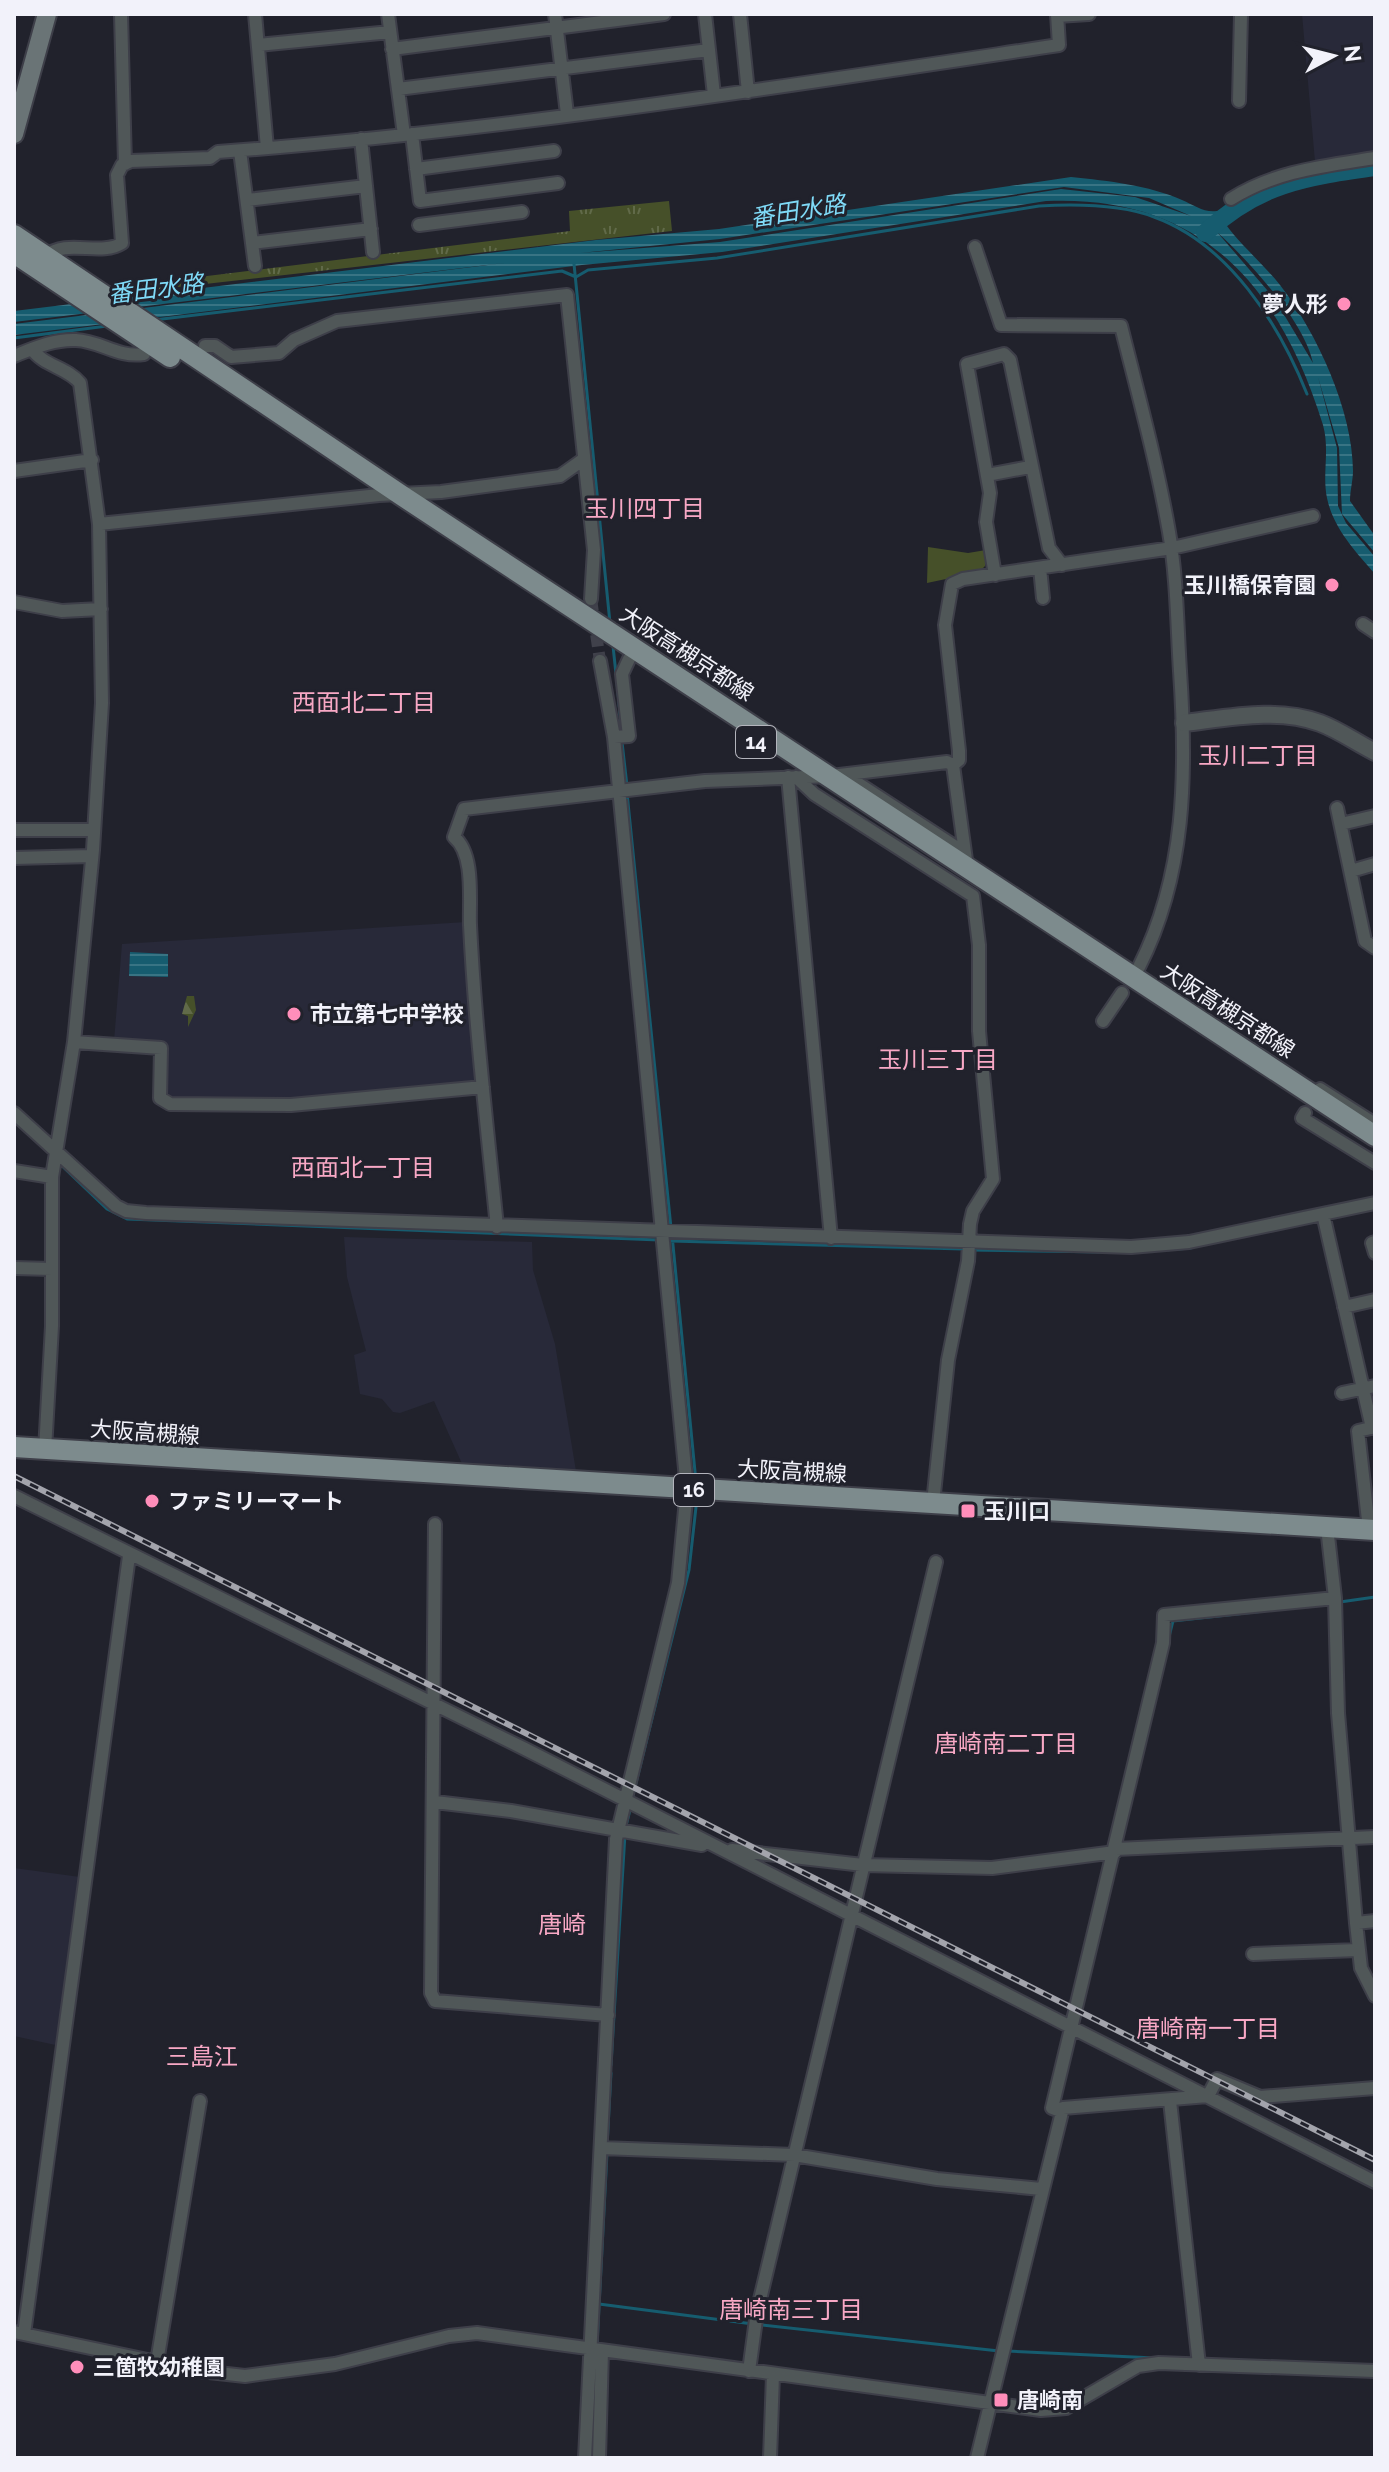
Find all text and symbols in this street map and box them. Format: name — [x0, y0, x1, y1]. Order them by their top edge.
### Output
north arrow — [1293, 16, 1373, 96]
text: N — [1339, 44, 1367, 63]
water label: 番田水路 — [748, 188, 850, 232]
water label: 番田水路 — [107, 268, 207, 309]
place label: 夢人形 — [1262, 291, 1328, 317]
marker: 夢人形 — [1335, 295, 1353, 313]
district label: 玉川四丁目 — [585, 494, 705, 523]
place label: 玉川橋保育園 — [1184, 572, 1316, 598]
marker: 玉川橋保育園 — [1323, 576, 1341, 594]
street label: 大阪高槻京都線 — [615, 600, 759, 706]
district label: 西面北二丁目 — [292, 688, 436, 717]
road number: 14 — [736, 726, 776, 758]
district label: 玉川二丁目 — [1198, 741, 1318, 770]
street label: 大阪高槻京都線 — [1156, 957, 1300, 1063]
place label: 市立第七中学校 — [310, 1001, 464, 1027]
marker: 市立第七中学校 — [285, 1005, 303, 1023]
district label: 玉川三丁目 — [878, 1045, 998, 1074]
district label: 西面北一丁目 — [291, 1153, 435, 1182]
street label: 大阪高槻線 — [89, 1415, 201, 1449]
street label: 大阪高槻線 — [736, 1455, 848, 1487]
road number: 16 — [674, 1474, 714, 1506]
place label: ファミリーマート — [168, 1488, 344, 1514]
marker: ファミリーマート — [143, 1492, 161, 1510]
place label: 玉川口 — [984, 1498, 1050, 1524]
marker: 玉川口 — [959, 1502, 977, 1520]
district label: 唐崎南二丁目 — [934, 1729, 1078, 1758]
district label: 唐崎 — [538, 1910, 586, 1939]
district label: 唐崎南一丁目 — [1136, 2014, 1280, 2043]
district label: 三島江 — [166, 2042, 238, 2071]
district label: 唐崎南三丁目 — [719, 2295, 863, 2324]
place label: 三箇牧幼稚園 — [93, 2354, 225, 2380]
marker: 三箇牧幼稚園 — [68, 2358, 86, 2376]
place label: 唐崎南 — [1017, 2387, 1083, 2413]
marker: 唐崎南 — [992, 2391, 1010, 2409]

